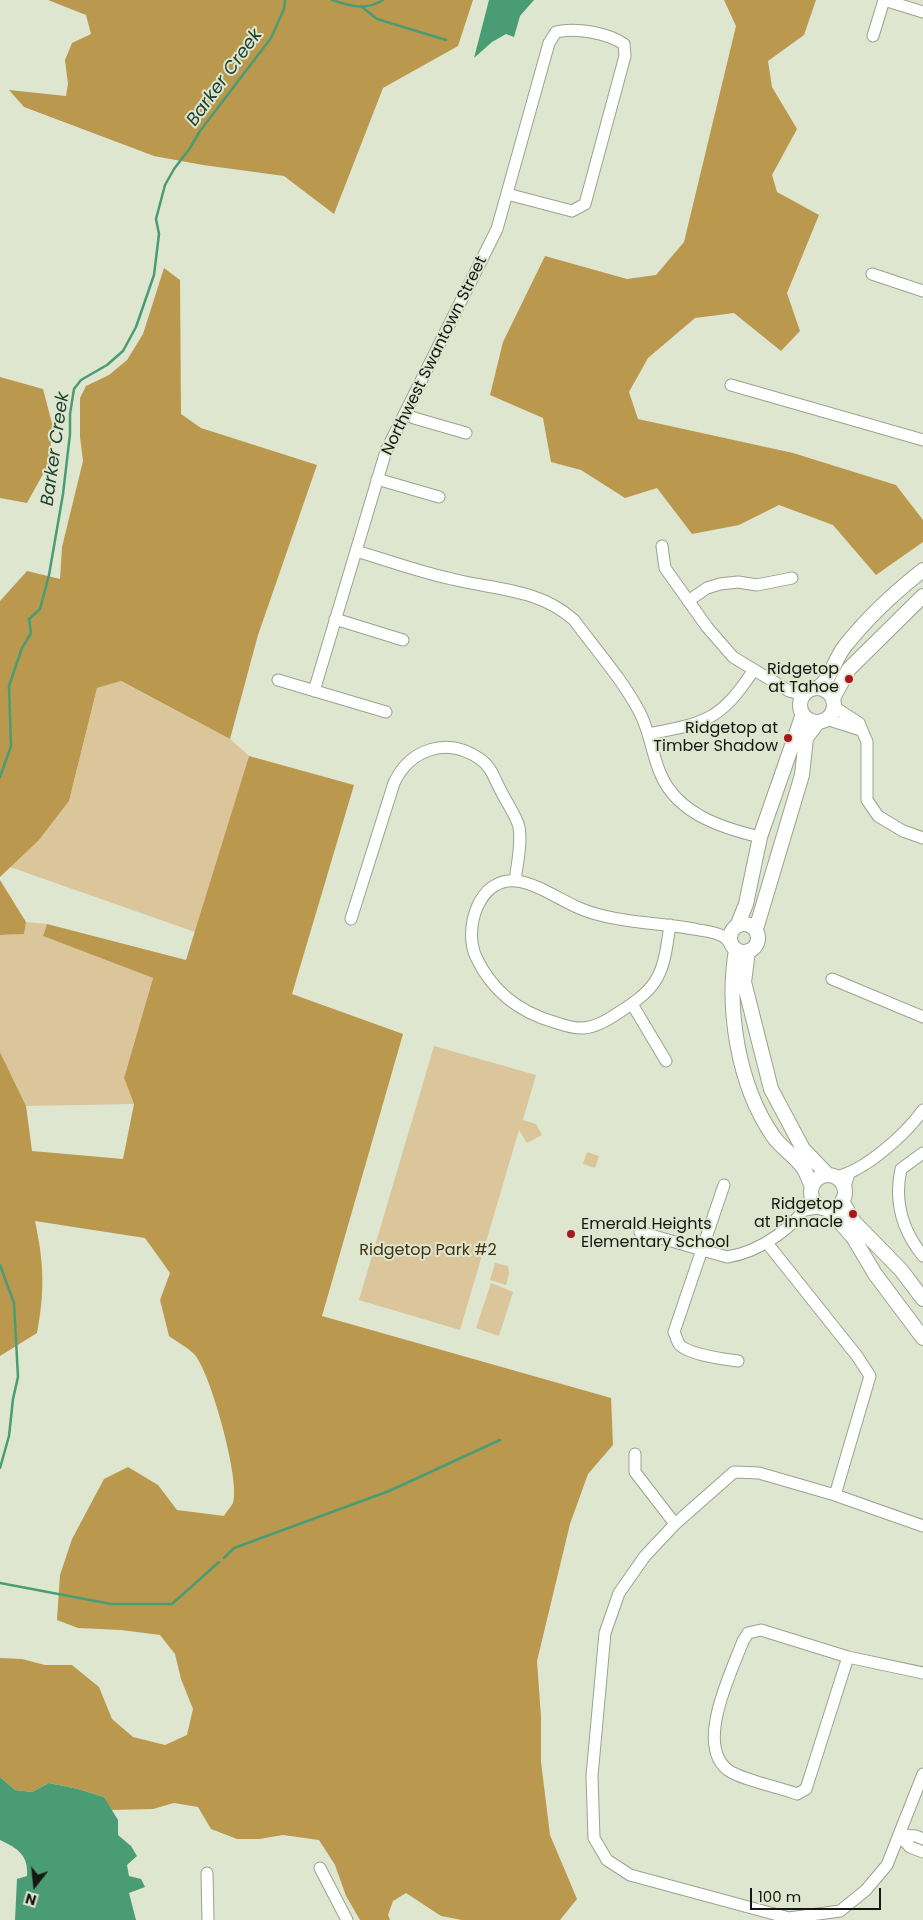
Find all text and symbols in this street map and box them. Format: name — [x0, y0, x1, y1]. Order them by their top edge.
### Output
water label: Barker Creek — [183, 25, 267, 131]
street label: Northwest Swantown Street — [378, 253, 492, 459]
water label: Barker Creek — [37, 391, 75, 507]
place label: Ridgetop at Tahoe — [767, 660, 839, 698]
marker: Ridgetop at Tahoe — [843, 673, 855, 685]
place label: Ridgetop at Timber Shadow — [653, 719, 778, 757]
marker: Ridgetop at Timber Shadow — [782, 732, 794, 744]
place label: Ridgetop at Pinnacle — [754, 1195, 843, 1233]
marker: Ridgetop at Pinnacle — [847, 1208, 859, 1220]
place label: Emerald Heights Elementary School — [581, 1215, 729, 1253]
marker: Emerald Heights Elementary School — [565, 1228, 577, 1240]
park label: Ridgetop Park #2 — [359, 1241, 497, 1261]
north arrow — [10, 1860, 60, 1910]
scale bar — [753, 1878, 884, 1910]
text: 100 m — [758, 1886, 801, 1907]
text: N — [23, 1888, 39, 1910]

